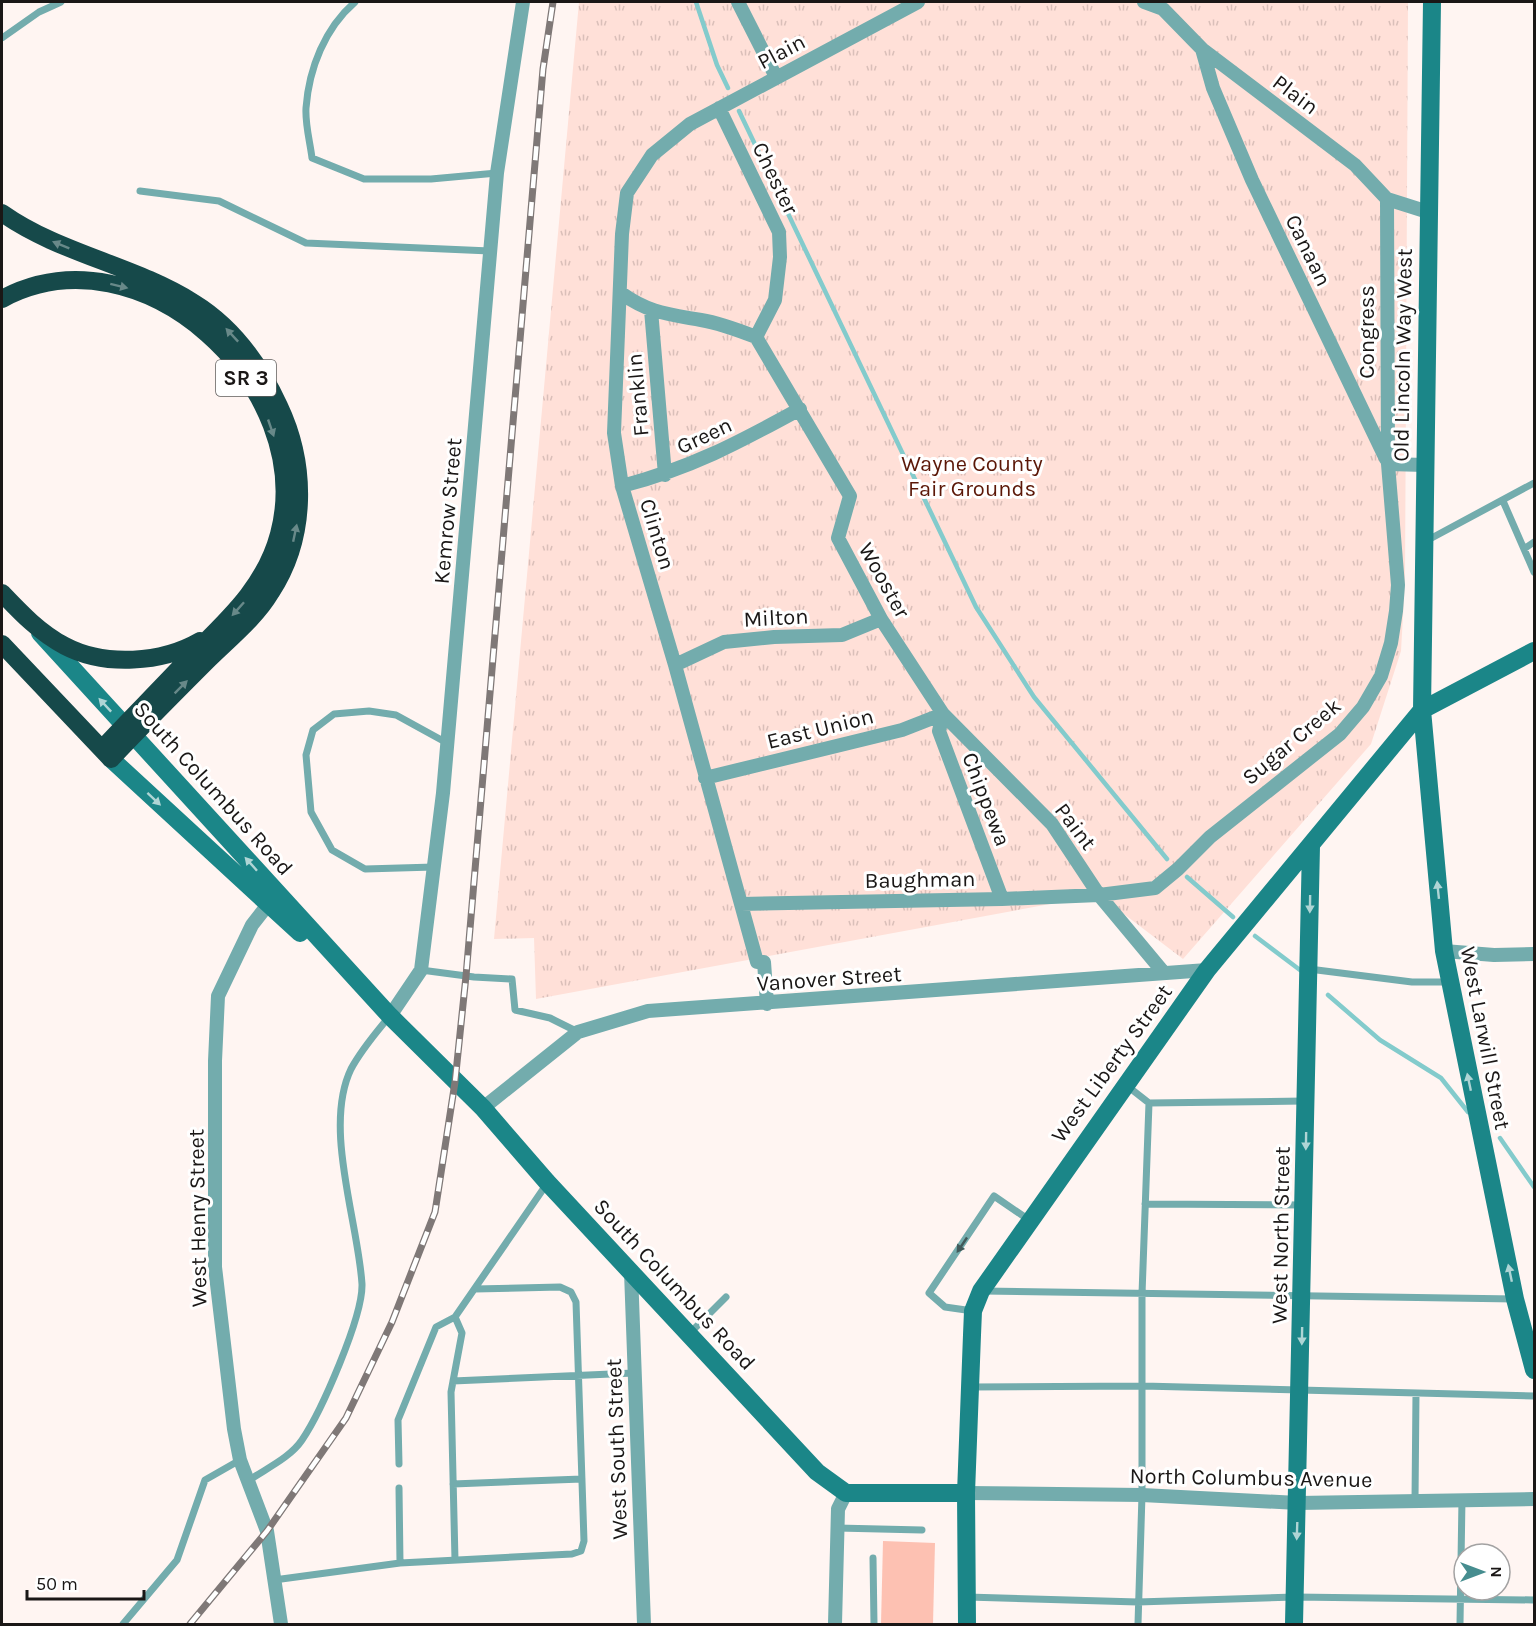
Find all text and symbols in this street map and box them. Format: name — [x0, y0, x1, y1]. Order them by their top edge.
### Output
street label: Plain — [753, 29, 810, 75]
street label: Plain — [1267, 69, 1323, 120]
street label: Chester — [747, 138, 804, 219]
street label: Canaan — [1280, 210, 1337, 290]
one-way arrow — [52, 240, 70, 250]
street label: Old Lincoln Way West — [1388, 248, 1418, 462]
one-way arrow — [110, 281, 128, 291]
street label: Congress — [1354, 285, 1380, 379]
one-way arrow — [225, 327, 239, 342]
street label: Franklin — [621, 352, 655, 438]
road number: SR 3 — [216, 360, 276, 396]
street label: Green — [673, 412, 736, 460]
one-way arrow — [267, 419, 276, 437]
street label: Kemrow Street — [429, 437, 467, 585]
park label: Wayne County Fair Grounds — [901, 451, 1043, 502]
street label: Clinton — [634, 496, 680, 573]
one-way arrow — [291, 523, 300, 542]
street label: Wooster — [853, 538, 915, 623]
one-way arrow — [232, 601, 245, 616]
street label: Milton — [743, 603, 809, 633]
one-way arrow — [174, 680, 189, 694]
street label: Sugar Creek — [1237, 693, 1346, 791]
street label: South Columbus Road — [128, 696, 298, 881]
one-way arrow — [99, 698, 113, 712]
street label: East Union — [764, 703, 876, 755]
street label: Chippewa — [956, 749, 1016, 850]
one-way arrow — [147, 791, 161, 805]
street label: Paint — [1049, 798, 1101, 855]
one-way arrow — [245, 857, 259, 871]
street label: Baughman — [864, 866, 976, 894]
one-way arrow — [1433, 880, 1443, 899]
one-way arrow — [1305, 895, 1315, 914]
street label: West Larwill Street — [1455, 944, 1516, 1132]
street label: Vanover Street — [756, 961, 902, 997]
street label: West Liberty Street — [1046, 980, 1178, 1148]
one-way arrow — [1464, 1073, 1473, 1092]
street label: West Henry Street — [183, 1129, 213, 1307]
one-way arrow — [1301, 1132, 1311, 1151]
street label: West North Street — [1266, 1146, 1296, 1324]
street label: South Columbus Road — [588, 1194, 760, 1376]
one-way arrow — [956, 1237, 967, 1253]
one-way arrow — [1504, 1264, 1514, 1282]
one-way arrow — [1297, 1327, 1306, 1346]
street label: West South Street — [601, 1358, 633, 1540]
street label: North Columbus Avenue — [1129, 1463, 1373, 1493]
one-way arrow — [1293, 1521, 1302, 1540]
north arrow — [1452, 1542, 1512, 1602]
scale bar — [27, 1563, 144, 1601]
text: N — [1487, 1566, 1506, 1578]
text: 50 m — [36, 1573, 78, 1595]

